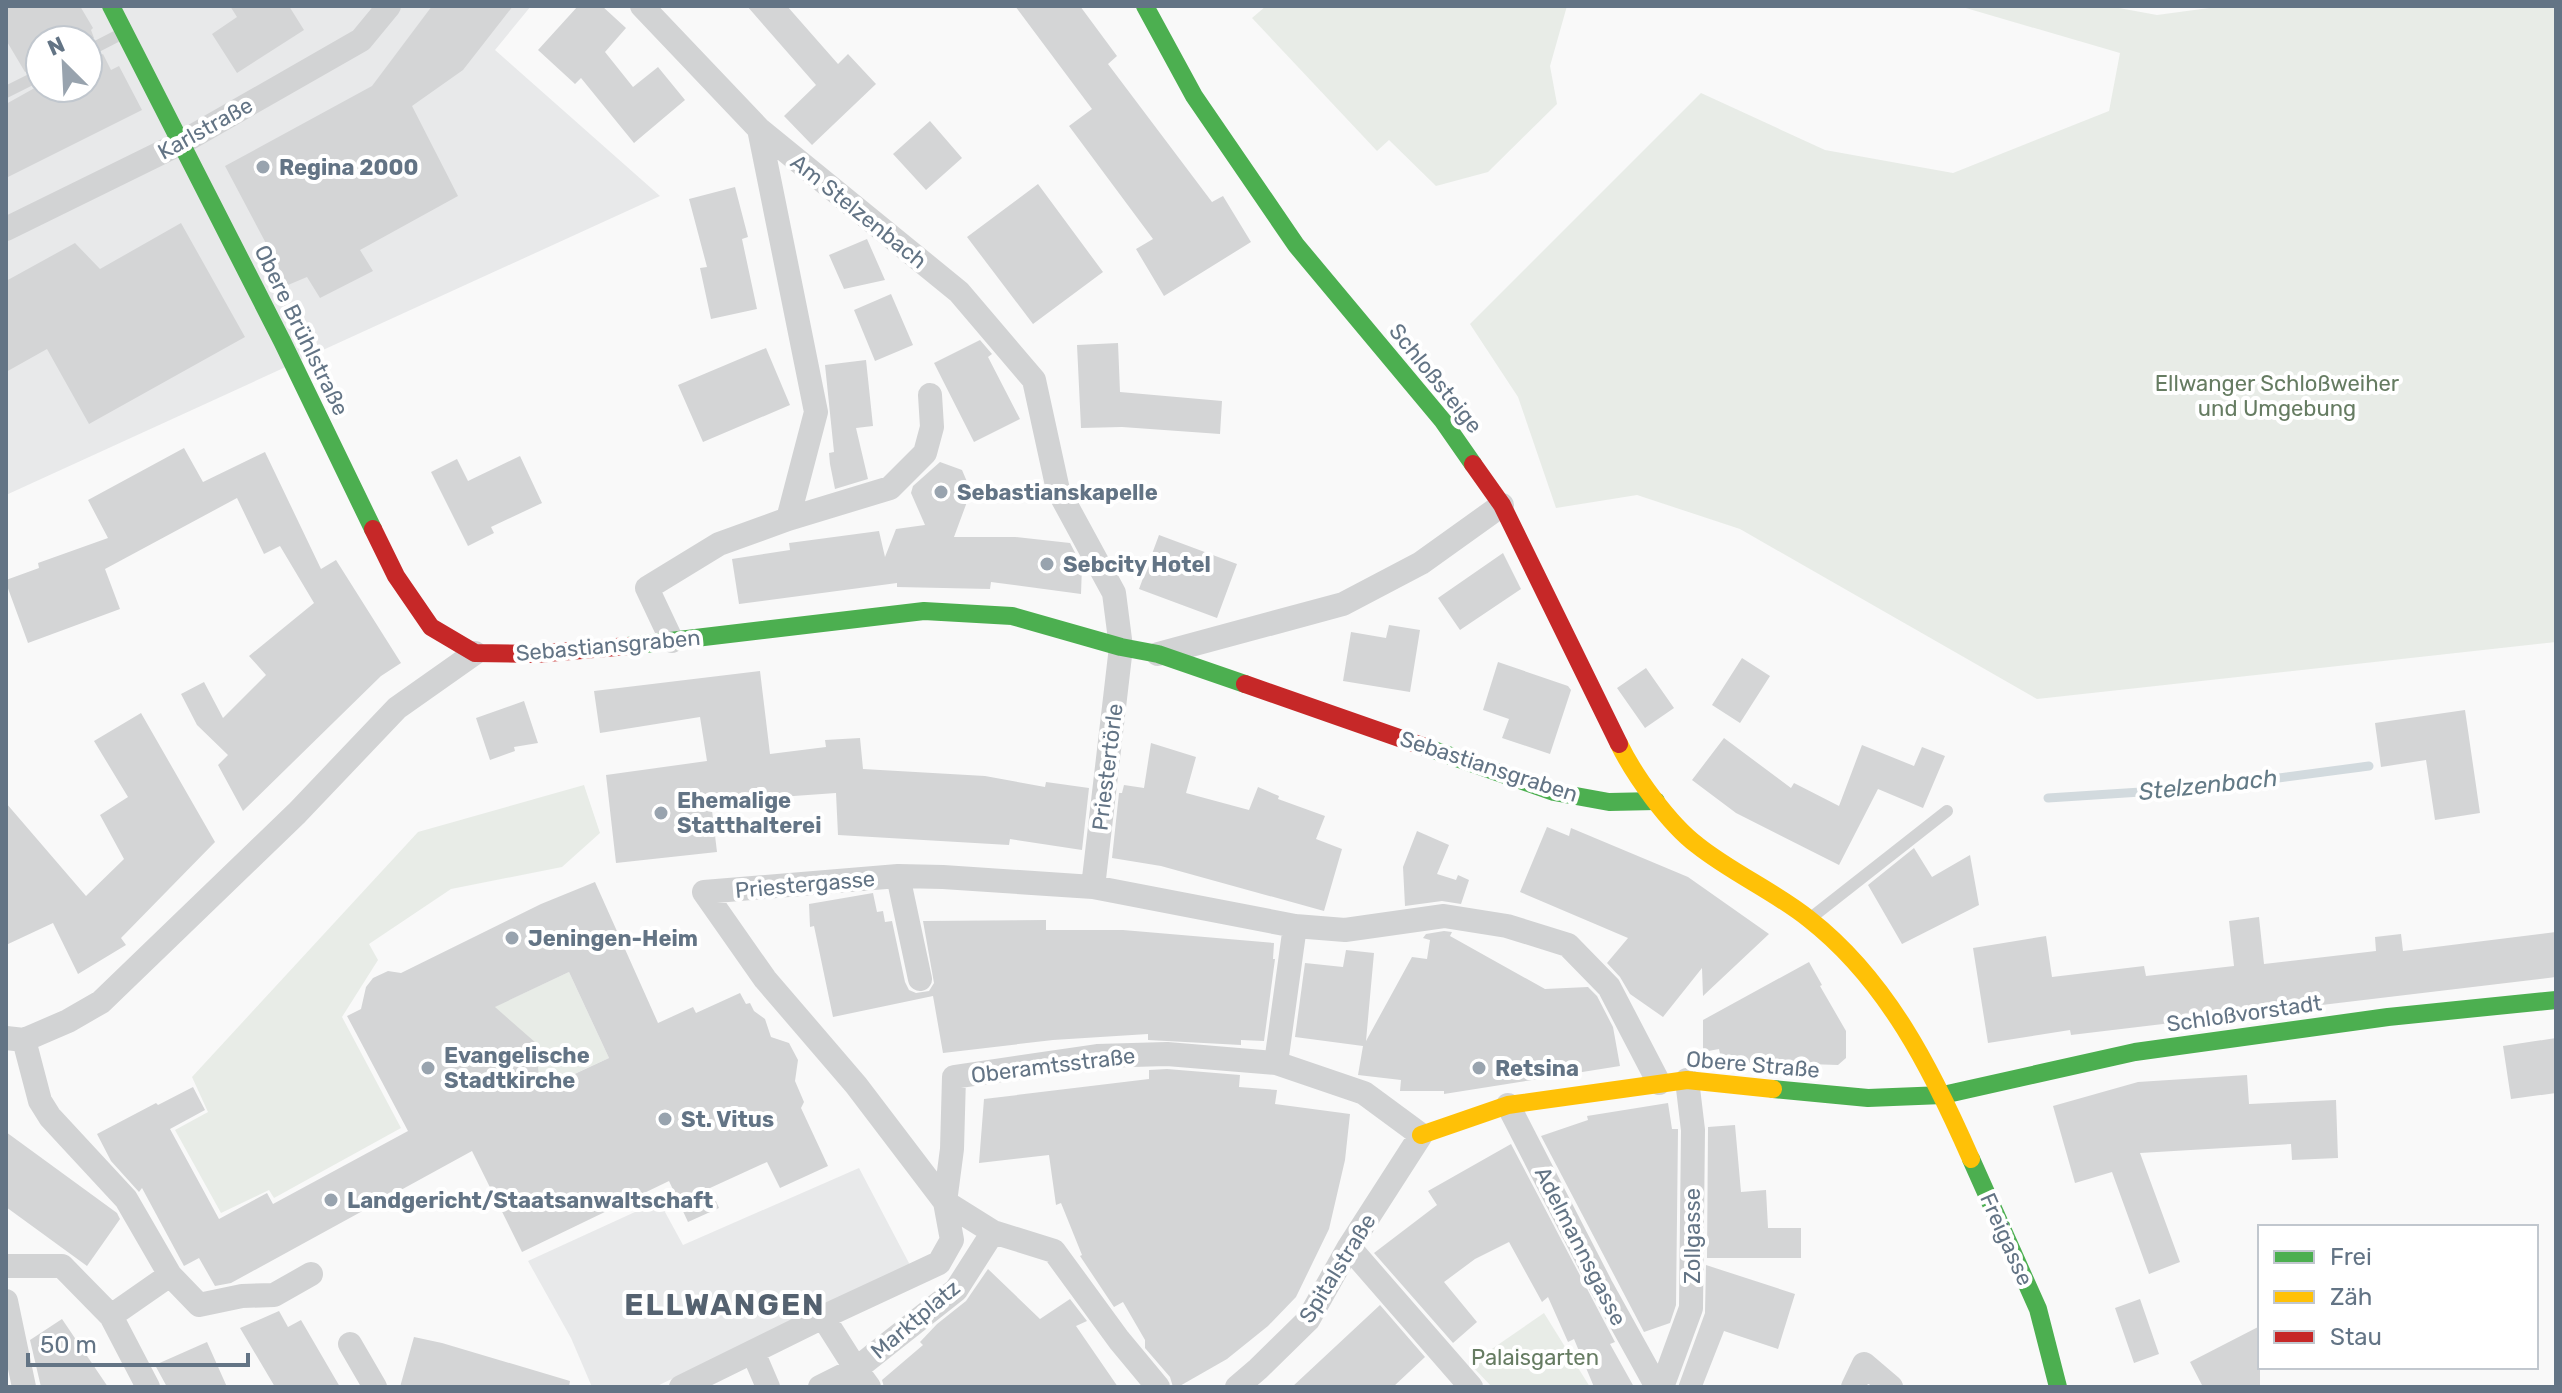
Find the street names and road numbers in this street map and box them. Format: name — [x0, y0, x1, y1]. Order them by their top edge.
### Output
street label: Karlstraße — [153, 91, 257, 166]
street label: Am Stelzenbach — [785, 148, 932, 274]
street label: Obere Brühlstraße — [249, 240, 355, 420]
street label: Schloßsteige — [1383, 318, 1488, 439]
street label: Sebastiansgraben — [515, 624, 702, 667]
street label: Priestertörle — [1086, 702, 1129, 832]
street label: Sebastiansgraben — [1397, 725, 1581, 808]
street label: Priestergasse — [734, 865, 876, 904]
street label: Schloßvorstadt — [2165, 989, 2324, 1038]
street label: Oberamtsstraße — [969, 1042, 1137, 1089]
street label: Obere Straße — [1685, 1045, 1821, 1084]
street label: Adelmannsgasse — [1529, 1162, 1632, 1330]
street label: Zollgasse — [1679, 1188, 1706, 1284]
street label: Freigasse — [1974, 1189, 2039, 1290]
street label: Spitalstraße — [1293, 1209, 1382, 1328]
street label: Marktplatz — [865, 1274, 965, 1365]

